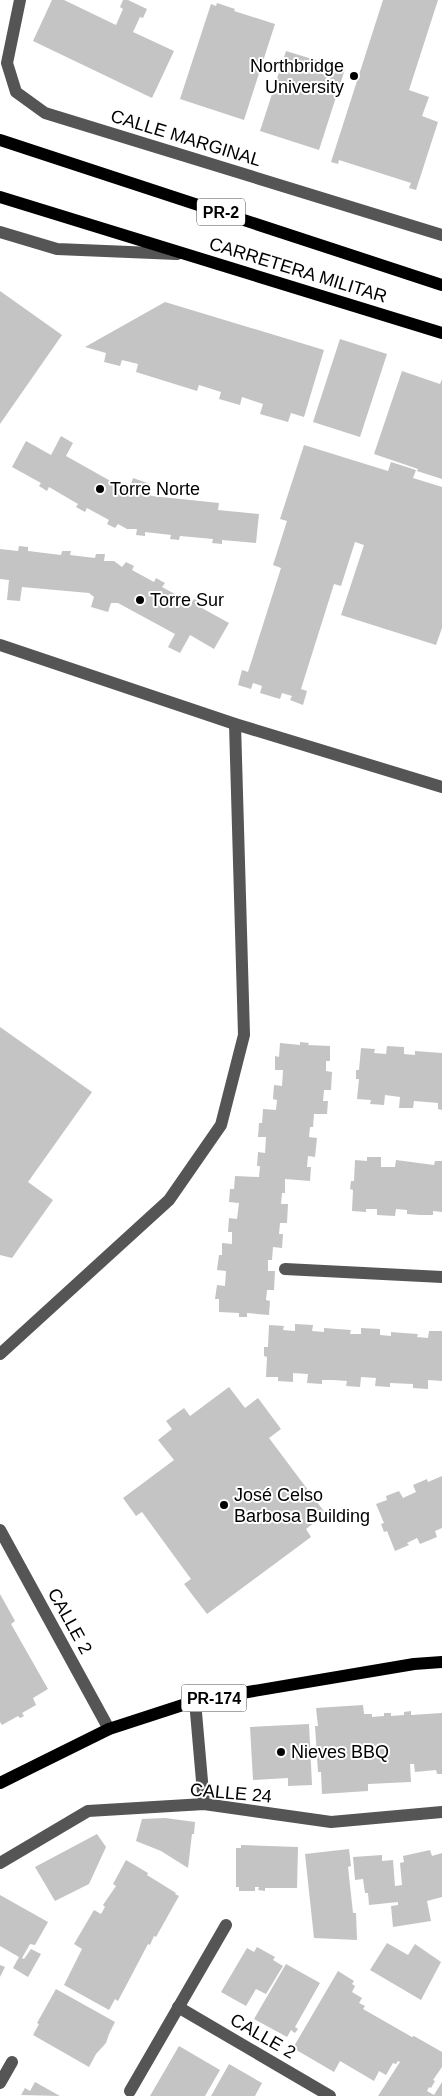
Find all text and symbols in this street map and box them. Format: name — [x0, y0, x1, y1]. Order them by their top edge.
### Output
place label: Northbridge University — [250, 56, 344, 97]
marker: Northbridge University — [348, 70, 360, 82]
street label: CALLE MARGINAL — [108, 106, 264, 170]
road number: PR-2 — [197, 198, 245, 226]
street label: CARRETERA MILITAR — [207, 233, 389, 307]
place label: Torre Norte — [110, 479, 200, 499]
marker: Torre Norte — [94, 483, 106, 495]
place label: Torre Sur — [150, 590, 224, 610]
marker: Torre Sur — [134, 594, 146, 606]
place label: José Celso Barbosa Building — [234, 1485, 370, 1526]
marker: José Celso Barbosa Building — [218, 1499, 230, 1511]
street label: CALLE 2 — [44, 1585, 96, 1657]
road number: PR-174 — [182, 1685, 246, 1712]
place label: Nieves BBQ — [291, 1742, 389, 1762]
marker: Nieves BBQ — [275, 1746, 287, 1758]
street label: CALLE 24 — [189, 1779, 273, 1807]
street label: CALLE 2 — [227, 2009, 299, 2063]

